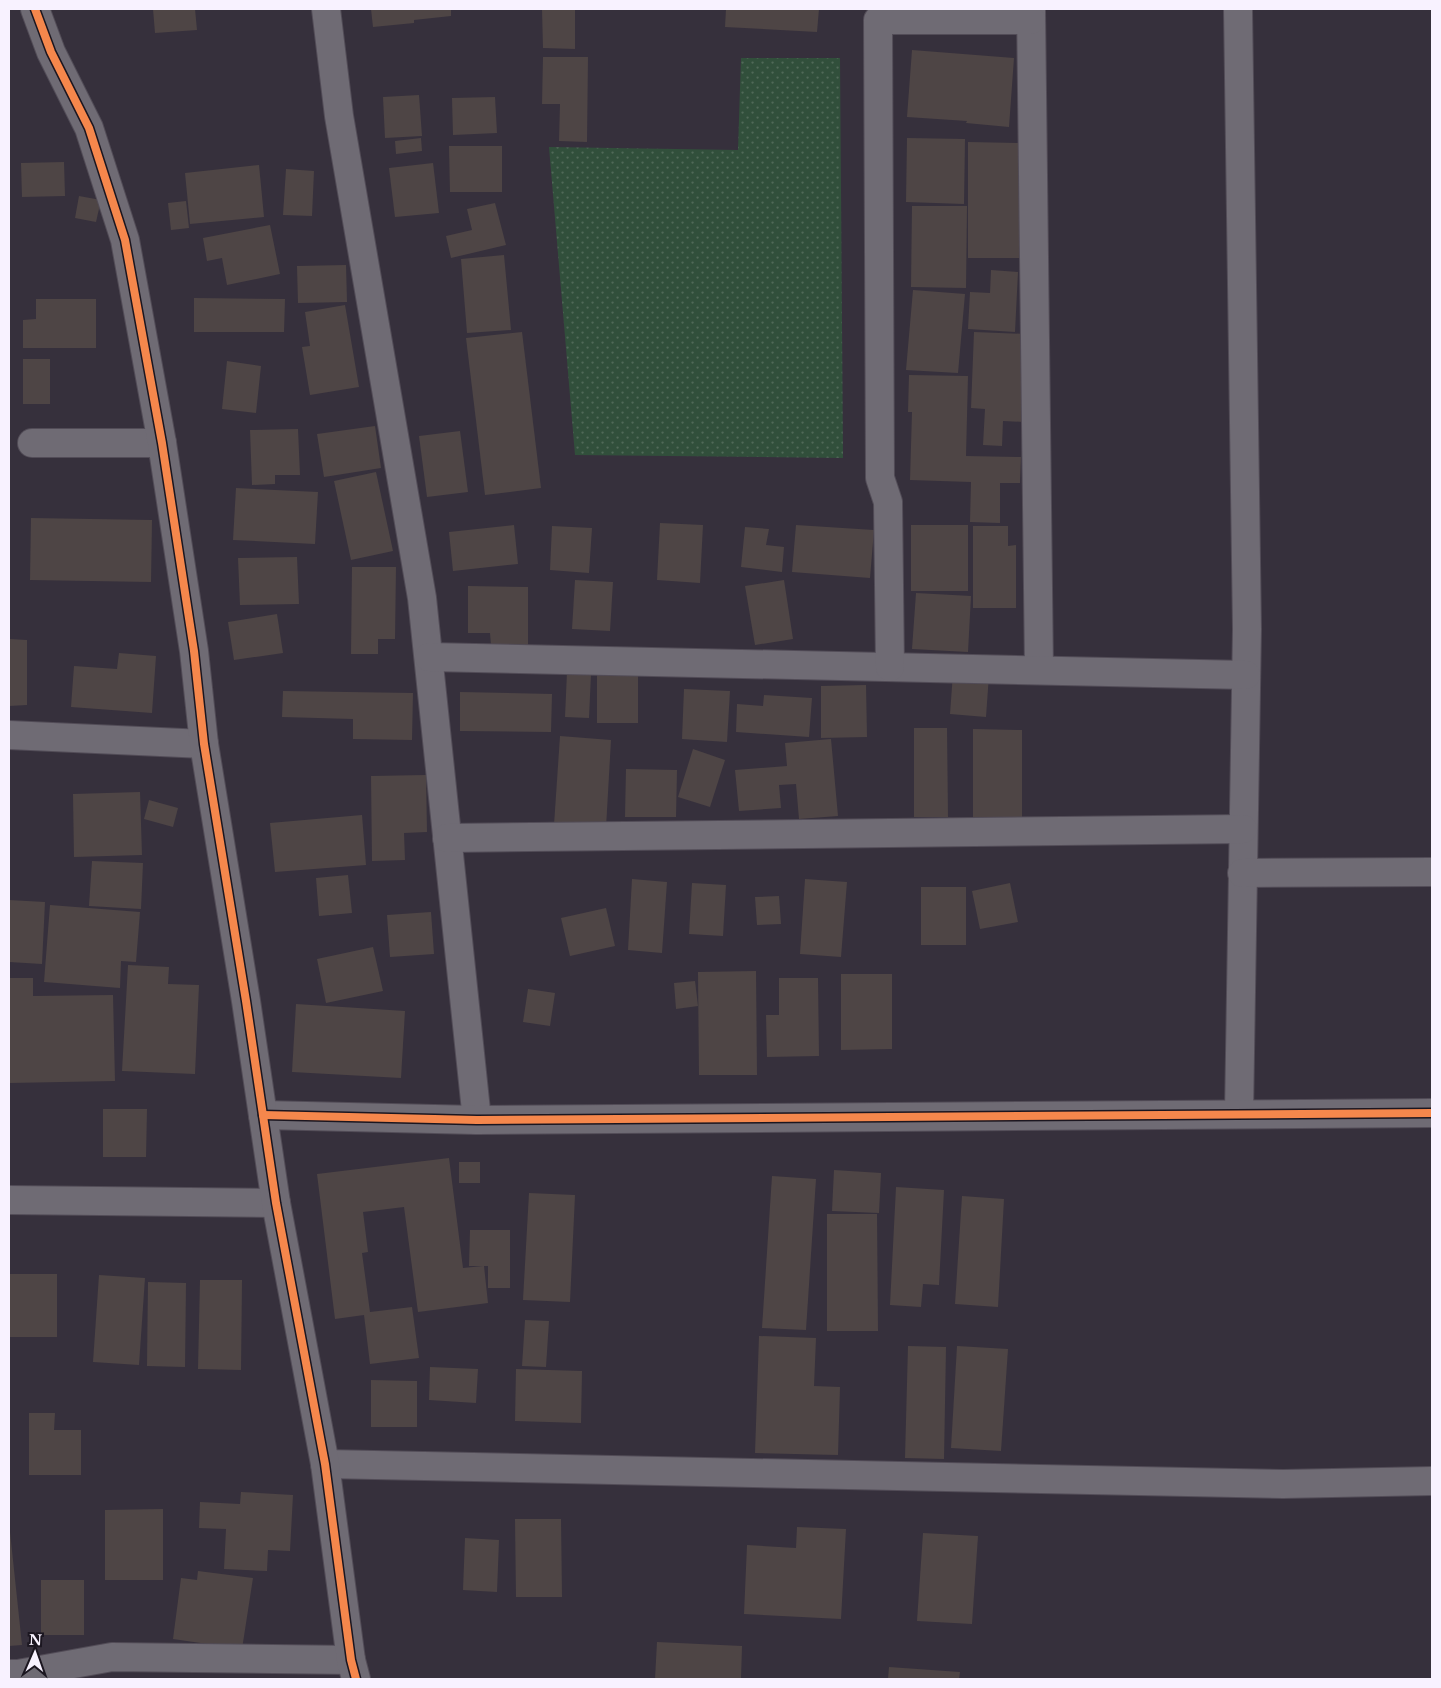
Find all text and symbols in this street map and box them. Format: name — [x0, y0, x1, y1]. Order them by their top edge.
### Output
north arrow — [10, 1628, 60, 1678]
text: N — [29, 1631, 42, 1649]

